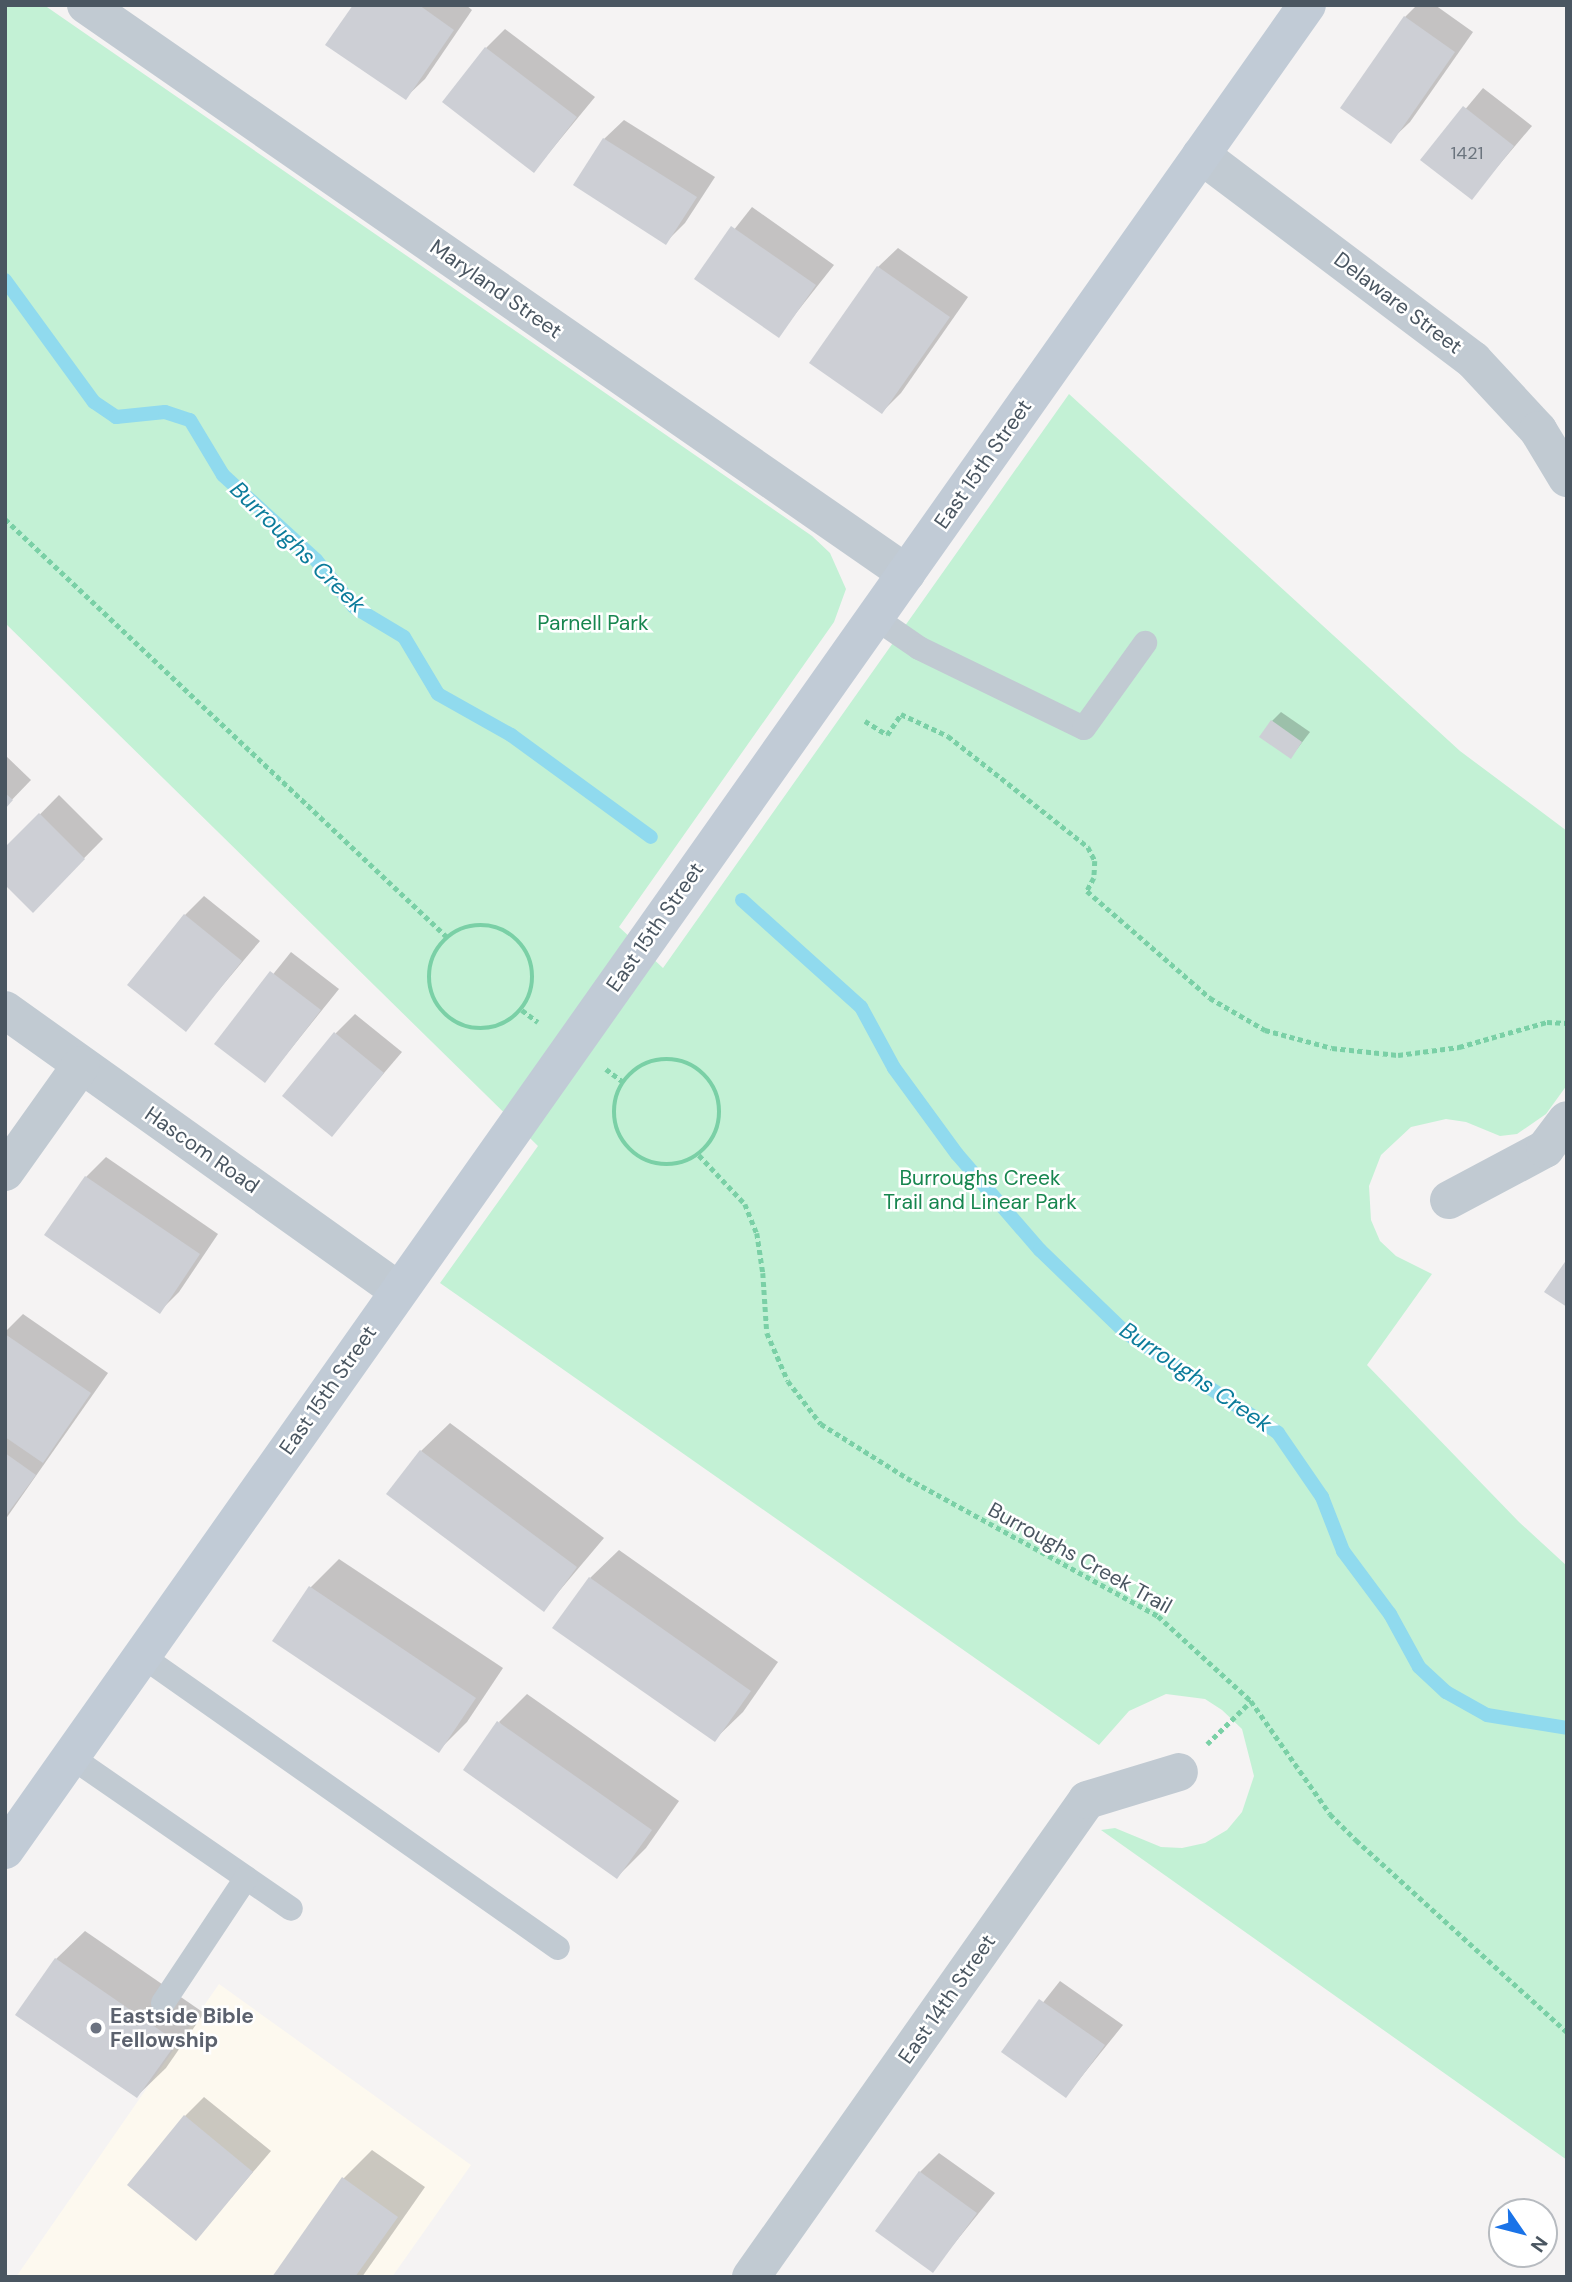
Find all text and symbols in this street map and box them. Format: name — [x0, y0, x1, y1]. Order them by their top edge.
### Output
house number: 1421 — [1451, 142, 1483, 164]
street label: Maryland Street — [425, 234, 567, 344]
street label: Delaware Street — [1329, 247, 1467, 359]
street label: East 15th Street — [929, 395, 1037, 533]
water label: Burroughs Creek — [225, 475, 371, 619]
park label: Parnell Park — [537, 610, 649, 636]
street label: East 15th Street — [601, 858, 709, 996]
street label: Hascom Road — [140, 1101, 264, 1199]
park label: Burroughs Creek Trail and Linear Park — [883, 1165, 1077, 1215]
water label: Burroughs Creek — [1115, 1316, 1277, 1438]
street label: East 15th Street — [274, 1321, 382, 1459]
street label: Burroughs Creek Trail — [984, 1497, 1176, 1619]
street label: East 14th Street — [893, 1930, 1001, 2068]
place label: Eastside Bible Fellowship — [110, 2003, 254, 2053]
marker: Eastside Bible Fellowship — [88, 2020, 104, 2036]
north arrow — [1488, 2198, 1558, 2268]
text: N — [1525, 2231, 1553, 2257]

